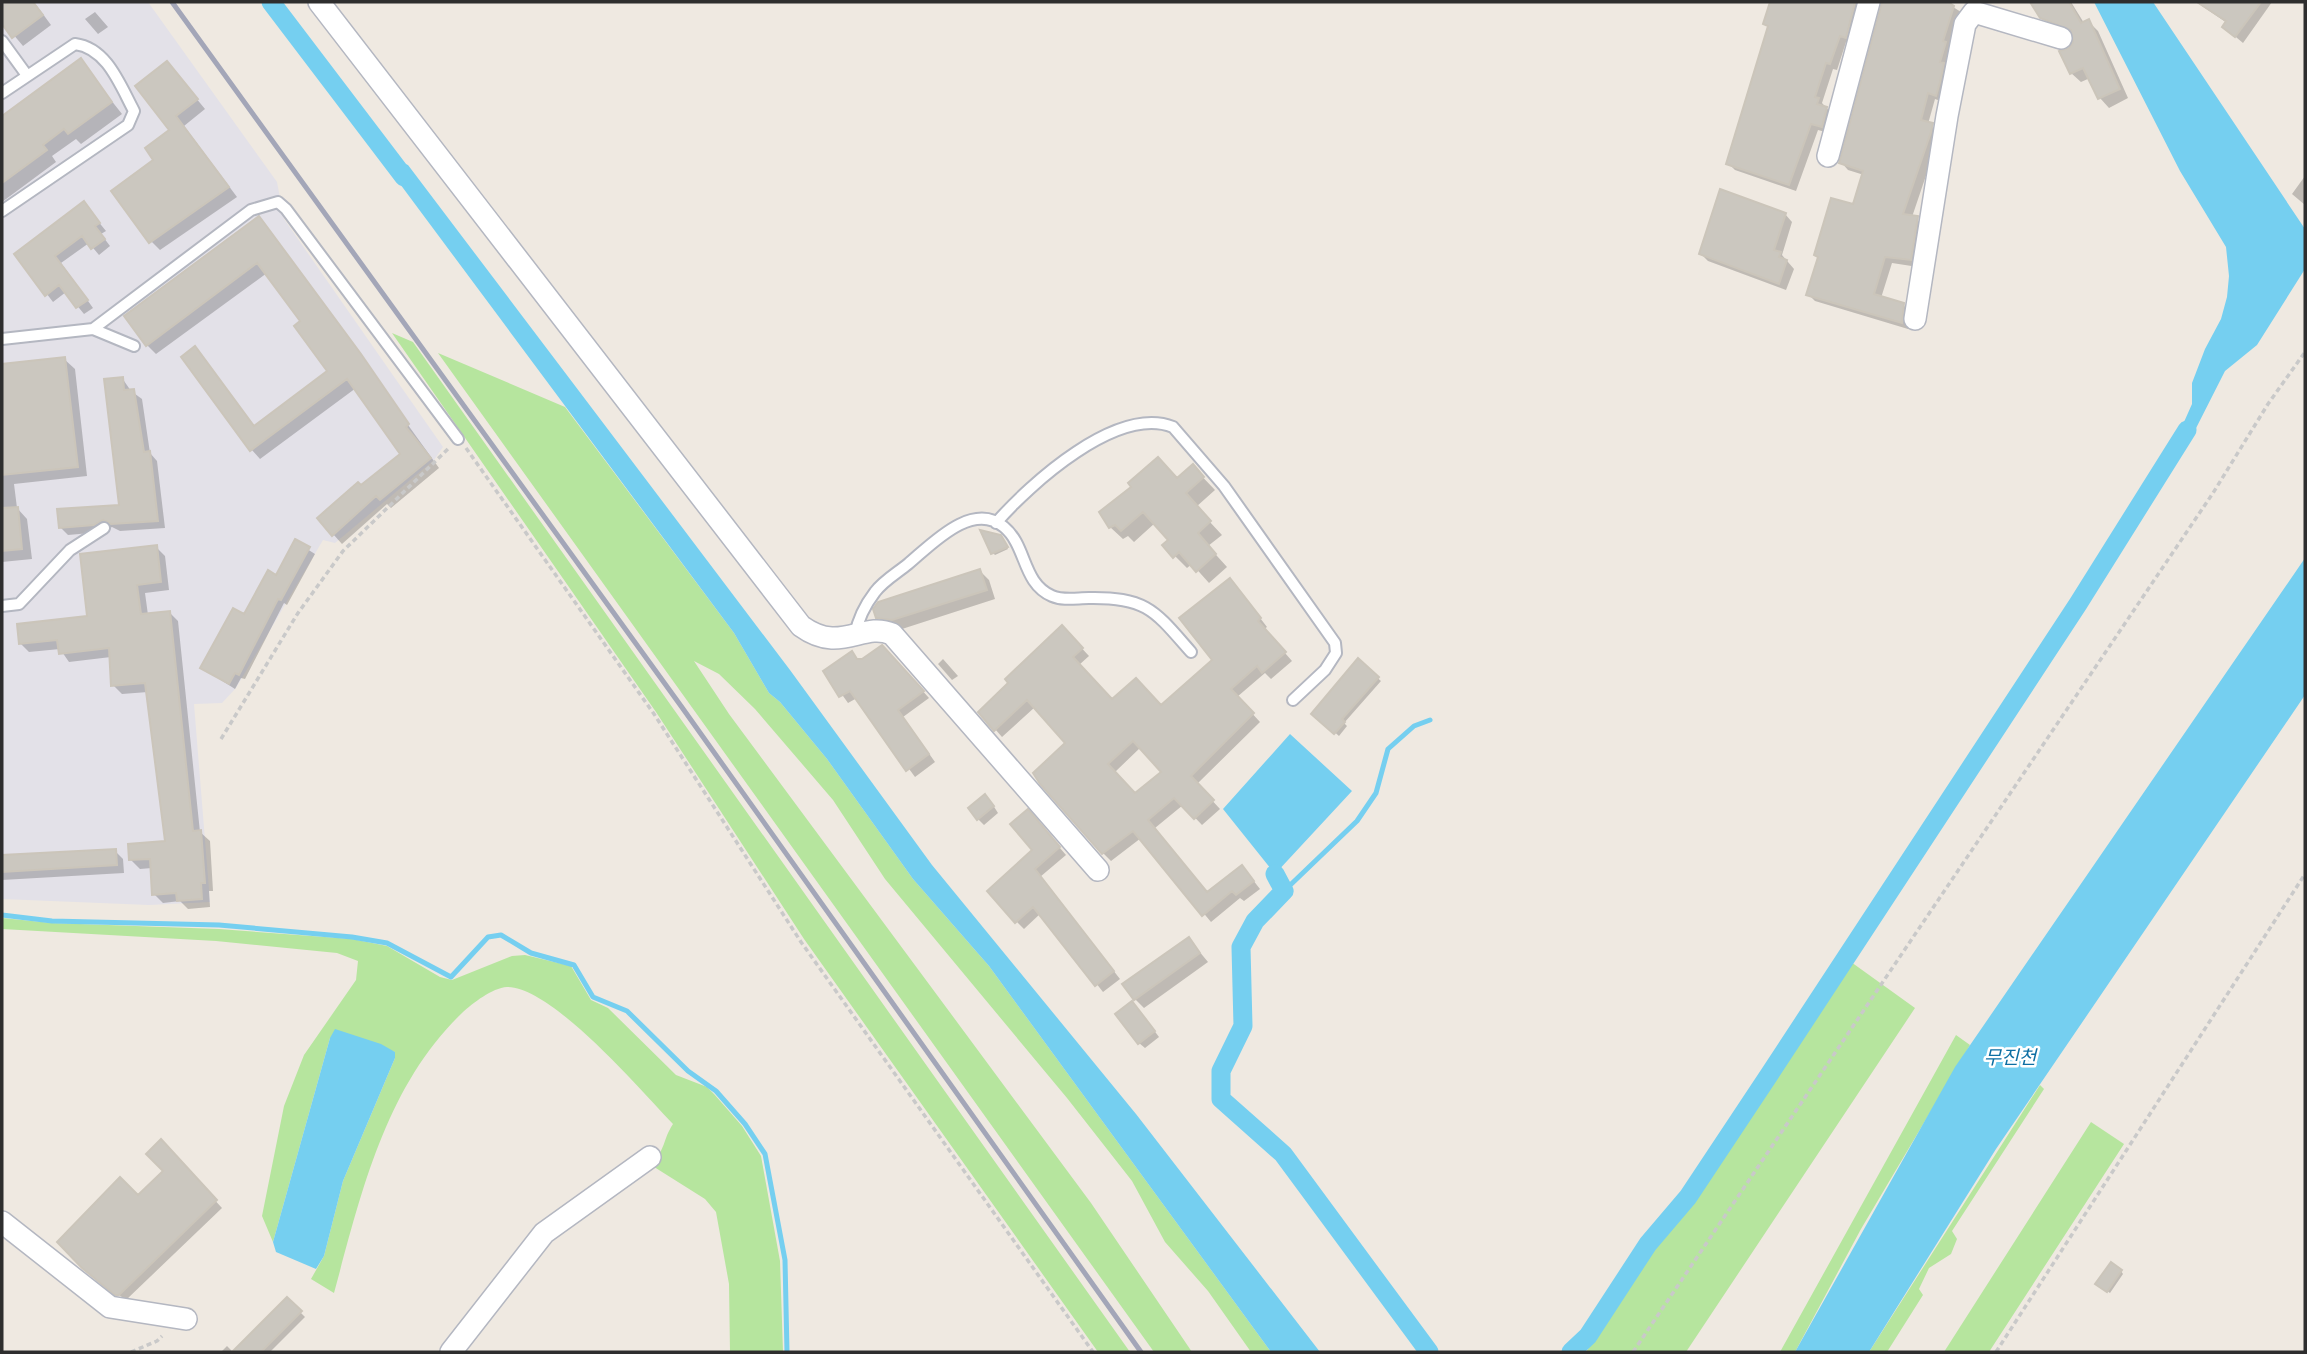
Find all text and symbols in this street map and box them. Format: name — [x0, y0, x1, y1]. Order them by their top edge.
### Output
water label: 무진천 — [1984, 1047, 2038, 1071]

